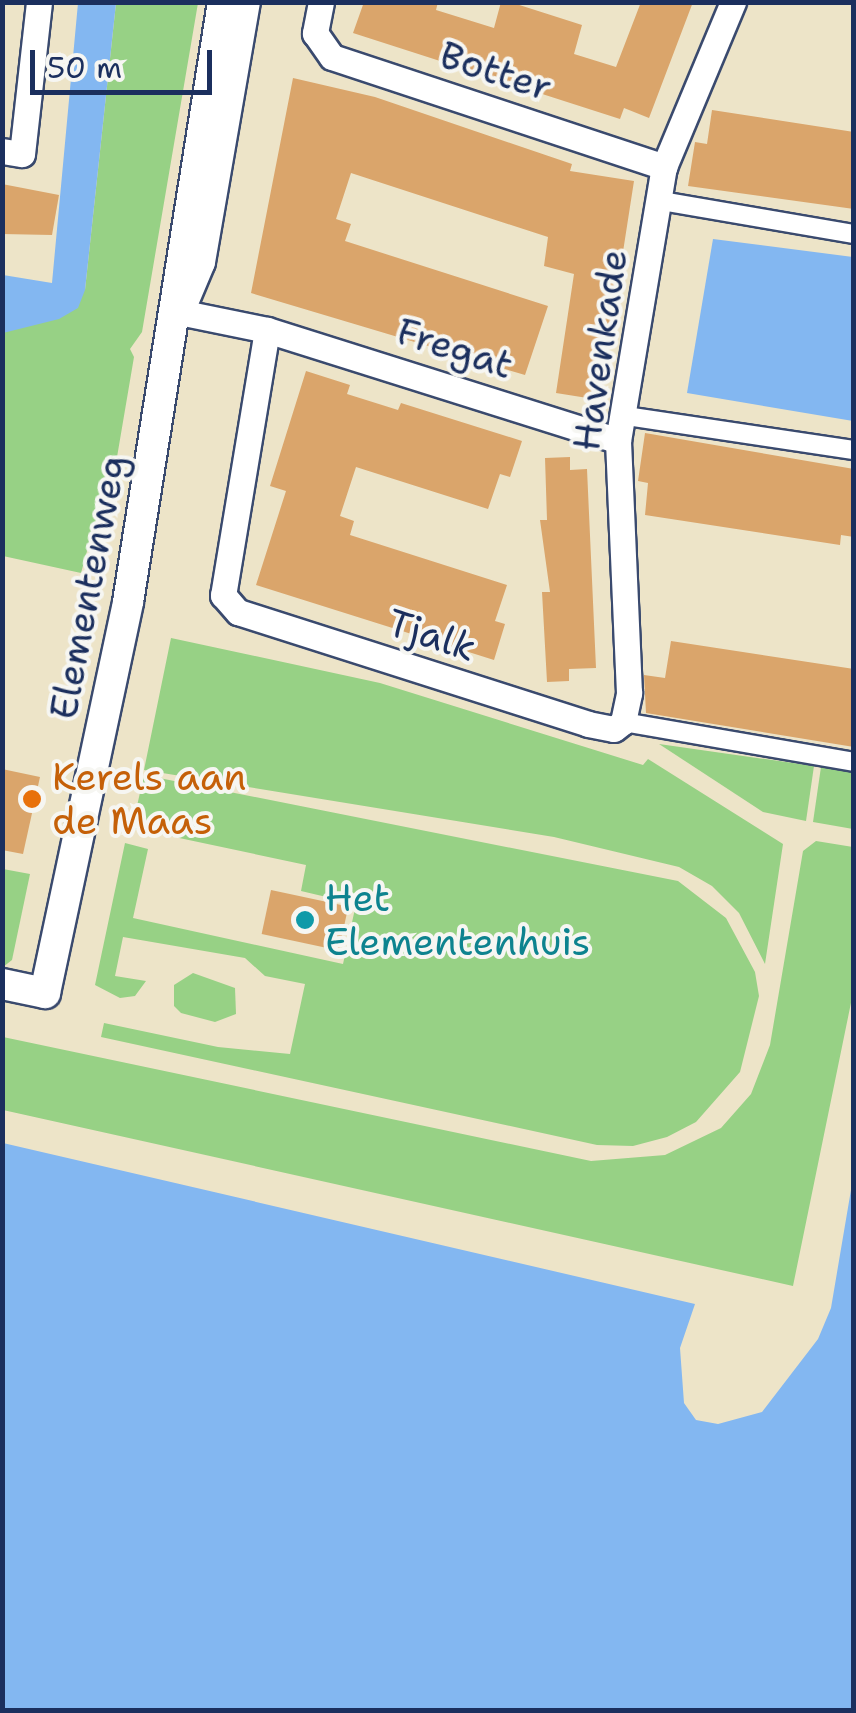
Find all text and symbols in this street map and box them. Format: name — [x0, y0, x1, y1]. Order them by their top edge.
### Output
scale bar — [35, 30, 218, 92]
street label: Botter — [434, 32, 558, 110]
text: 50 m — [47, 47, 122, 88]
street label: Havenkade — [563, 246, 637, 454]
street label: Fregat — [391, 308, 519, 388]
street label: Elementenweg — [40, 451, 136, 723]
street label: Tjalk — [382, 599, 482, 671]
place label: Kerels aan de Maas — [52, 754, 247, 844]
marker: Kerels aan de Maas — [21, 788, 43, 810]
place label: Het Elementenhuis — [325, 875, 590, 964]
marker: Het Elementenhuis — [294, 909, 316, 931]

